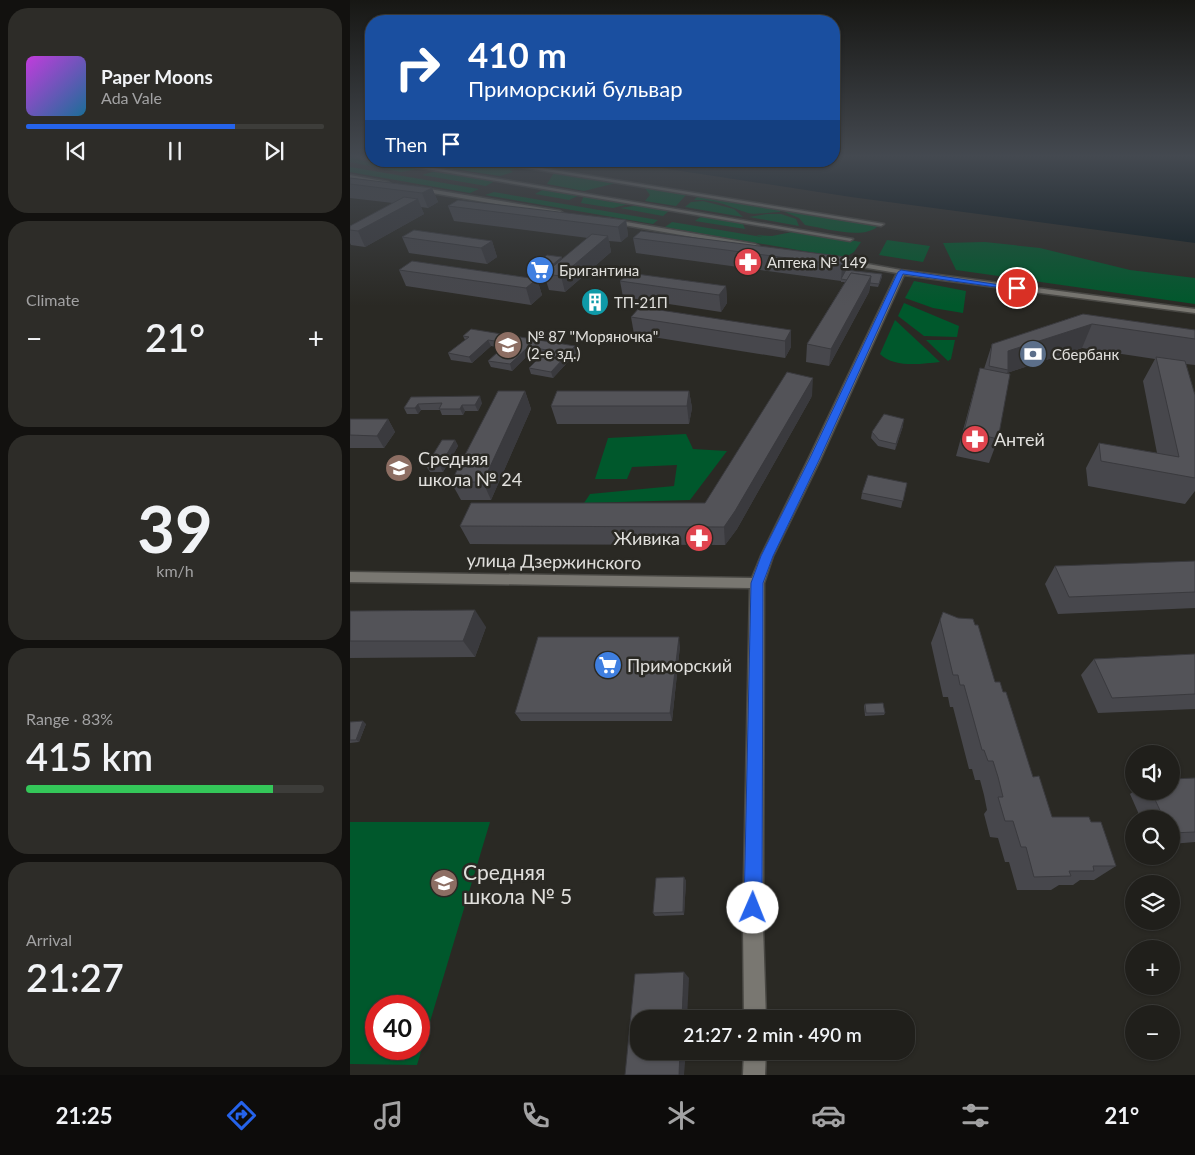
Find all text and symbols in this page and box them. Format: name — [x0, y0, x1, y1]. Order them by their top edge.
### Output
text: 410 m — [468, 33, 567, 75]
icon: right — [385, 35, 450, 100]
text: Paper Moons — [101, 65, 213, 88]
text: Приморский бульвар — [468, 75, 683, 102]
text: Ada Vale — [101, 88, 162, 107]
icon: arrive — [437, 130, 465, 158]
text: Then — [385, 133, 427, 156]
icon: previous — [62, 137, 90, 165]
icon: pause — [161, 137, 189, 165]
icon: next — [260, 137, 288, 165]
pharmacy icon: Аптека № 149 — [733, 247, 763, 277]
place label: Аптека № 149 — [767, 253, 867, 271]
supermarket icon: Бригантина — [525, 255, 555, 285]
place label: Бригантина — [559, 261, 639, 279]
pin — [996, 267, 1038, 309]
icon: arrive — [1003, 274, 1031, 302]
building icon: ТП-21П — [580, 287, 610, 317]
text: Climate — [26, 290, 79, 309]
place label: ТП-21П — [614, 293, 668, 311]
text: 21° — [145, 314, 205, 360]
text: − — [26, 321, 42, 355]
text: + — [308, 321, 324, 355]
place label: № 87 "Моряночка" (2-е зд.) — [527, 327, 658, 362]
school or university icon: № 87 "Моряночка" (2-е зд.) — [493, 330, 523, 360]
bank icon: Сбербанк — [1018, 339, 1048, 369]
place label: Сбербанк — [1052, 345, 1120, 363]
pharmacy icon: Антей — [960, 424, 990, 454]
place label: Антей — [994, 428, 1045, 450]
place label: Средняя школа № 24 — [418, 447, 522, 490]
school or university icon: Средняя школа № 24 — [384, 453, 414, 483]
text: 39 — [137, 489, 213, 567]
pharmacy icon: Живика — [684, 523, 714, 553]
place label: Живика — [614, 527, 680, 549]
street label: улица Дзержинского — [466, 548, 642, 574]
text: km/h — [156, 561, 194, 580]
supermarket icon: Приморский — [593, 650, 623, 680]
place label: Приморский — [627, 654, 732, 676]
text: Range · 83% — [26, 709, 113, 728]
text: 415 km — [26, 733, 153, 779]
map controls — [1125, 745, 1180, 1060]
button: sound — [1125, 745, 1180, 800]
button: search — [1125, 810, 1180, 865]
place label: Средняя школа № 5 — [463, 859, 572, 908]
school or university icon: Средняя школа № 5 — [429, 868, 459, 898]
button: layers — [1125, 875, 1180, 930]
position arrow — [726, 881, 778, 933]
text: Arrival — [26, 930, 72, 949]
button: + — [1125, 940, 1180, 995]
text: 21:27 — [26, 954, 124, 1000]
speed limit sign: 40 — [365, 995, 430, 1060]
button: − — [1125, 1005, 1180, 1060]
text: 21:27 · 2 min · 490 m — [683, 1023, 862, 1046]
icon: directions — [224, 1098, 259, 1133]
icon: music — [371, 1098, 406, 1133]
icon: phone — [518, 1098, 553, 1133]
icon: climate — [664, 1098, 699, 1133]
icon: car — [811, 1098, 846, 1133]
icon: filters — [958, 1098, 993, 1133]
text: 21:25 — [56, 1102, 113, 1129]
text: 21° — [1104, 1102, 1139, 1129]

